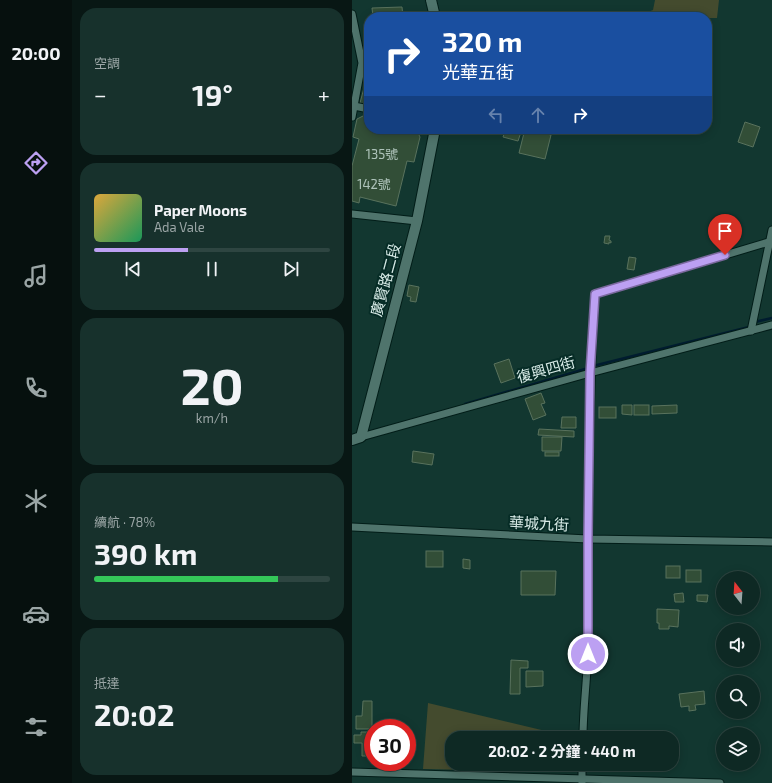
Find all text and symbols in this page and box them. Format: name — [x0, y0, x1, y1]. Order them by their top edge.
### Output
text: 320 m — [442, 24, 523, 58]
icon: right — [376, 28, 428, 80]
text: 20:00 — [11, 42, 61, 64]
text: 空調 — [94, 55, 120, 71]
text: 光華五街 — [442, 61, 514, 83]
text: 19° — [192, 76, 233, 112]
text: − — [94, 81, 107, 107]
text: + — [318, 81, 330, 107]
icon: left — [485, 104, 507, 126]
icon: ahead — [527, 104, 549, 126]
icon: right — [569, 104, 591, 126]
house number: 135號 — [366, 146, 398, 162]
icon: directions — [22, 149, 50, 177]
house number: 142號 — [357, 176, 391, 192]
text: Paper Moons — [154, 201, 247, 219]
pin — [708, 214, 742, 255]
text: Ada Vale — [154, 219, 205, 235]
icon: arrive — [714, 220, 736, 242]
street label: 廣賢路二段 — [367, 241, 403, 318]
icon: previous — [122, 258, 144, 280]
icon: pause — [201, 258, 223, 280]
icon: next — [280, 258, 302, 280]
icon: music — [22, 262, 50, 290]
street label: 復興四街 — [514, 352, 577, 386]
text: 20 — [180, 353, 244, 415]
icon: phone — [22, 374, 50, 402]
text: km/h — [196, 410, 228, 426]
icon: climate — [22, 487, 50, 515]
street label: 華城九街 — [509, 512, 569, 534]
text: 續航 · 78% — [94, 514, 155, 530]
text: 390 km — [94, 535, 197, 571]
north arrow — [716, 571, 760, 615]
map controls — [716, 571, 760, 771]
icon: car — [22, 600, 50, 628]
button: sound — [716, 623, 760, 667]
position arrow — [567, 633, 609, 675]
text: 抵達 — [94, 675, 120, 691]
button: search — [716, 675, 760, 719]
text: 20:02 — [94, 696, 174, 732]
icon: filters — [22, 713, 50, 741]
speed limit sign: 30 — [364, 719, 416, 771]
button: layers — [716, 727, 760, 771]
text: 20:02 · 2 分鐘 · 440 m — [488, 742, 636, 760]

